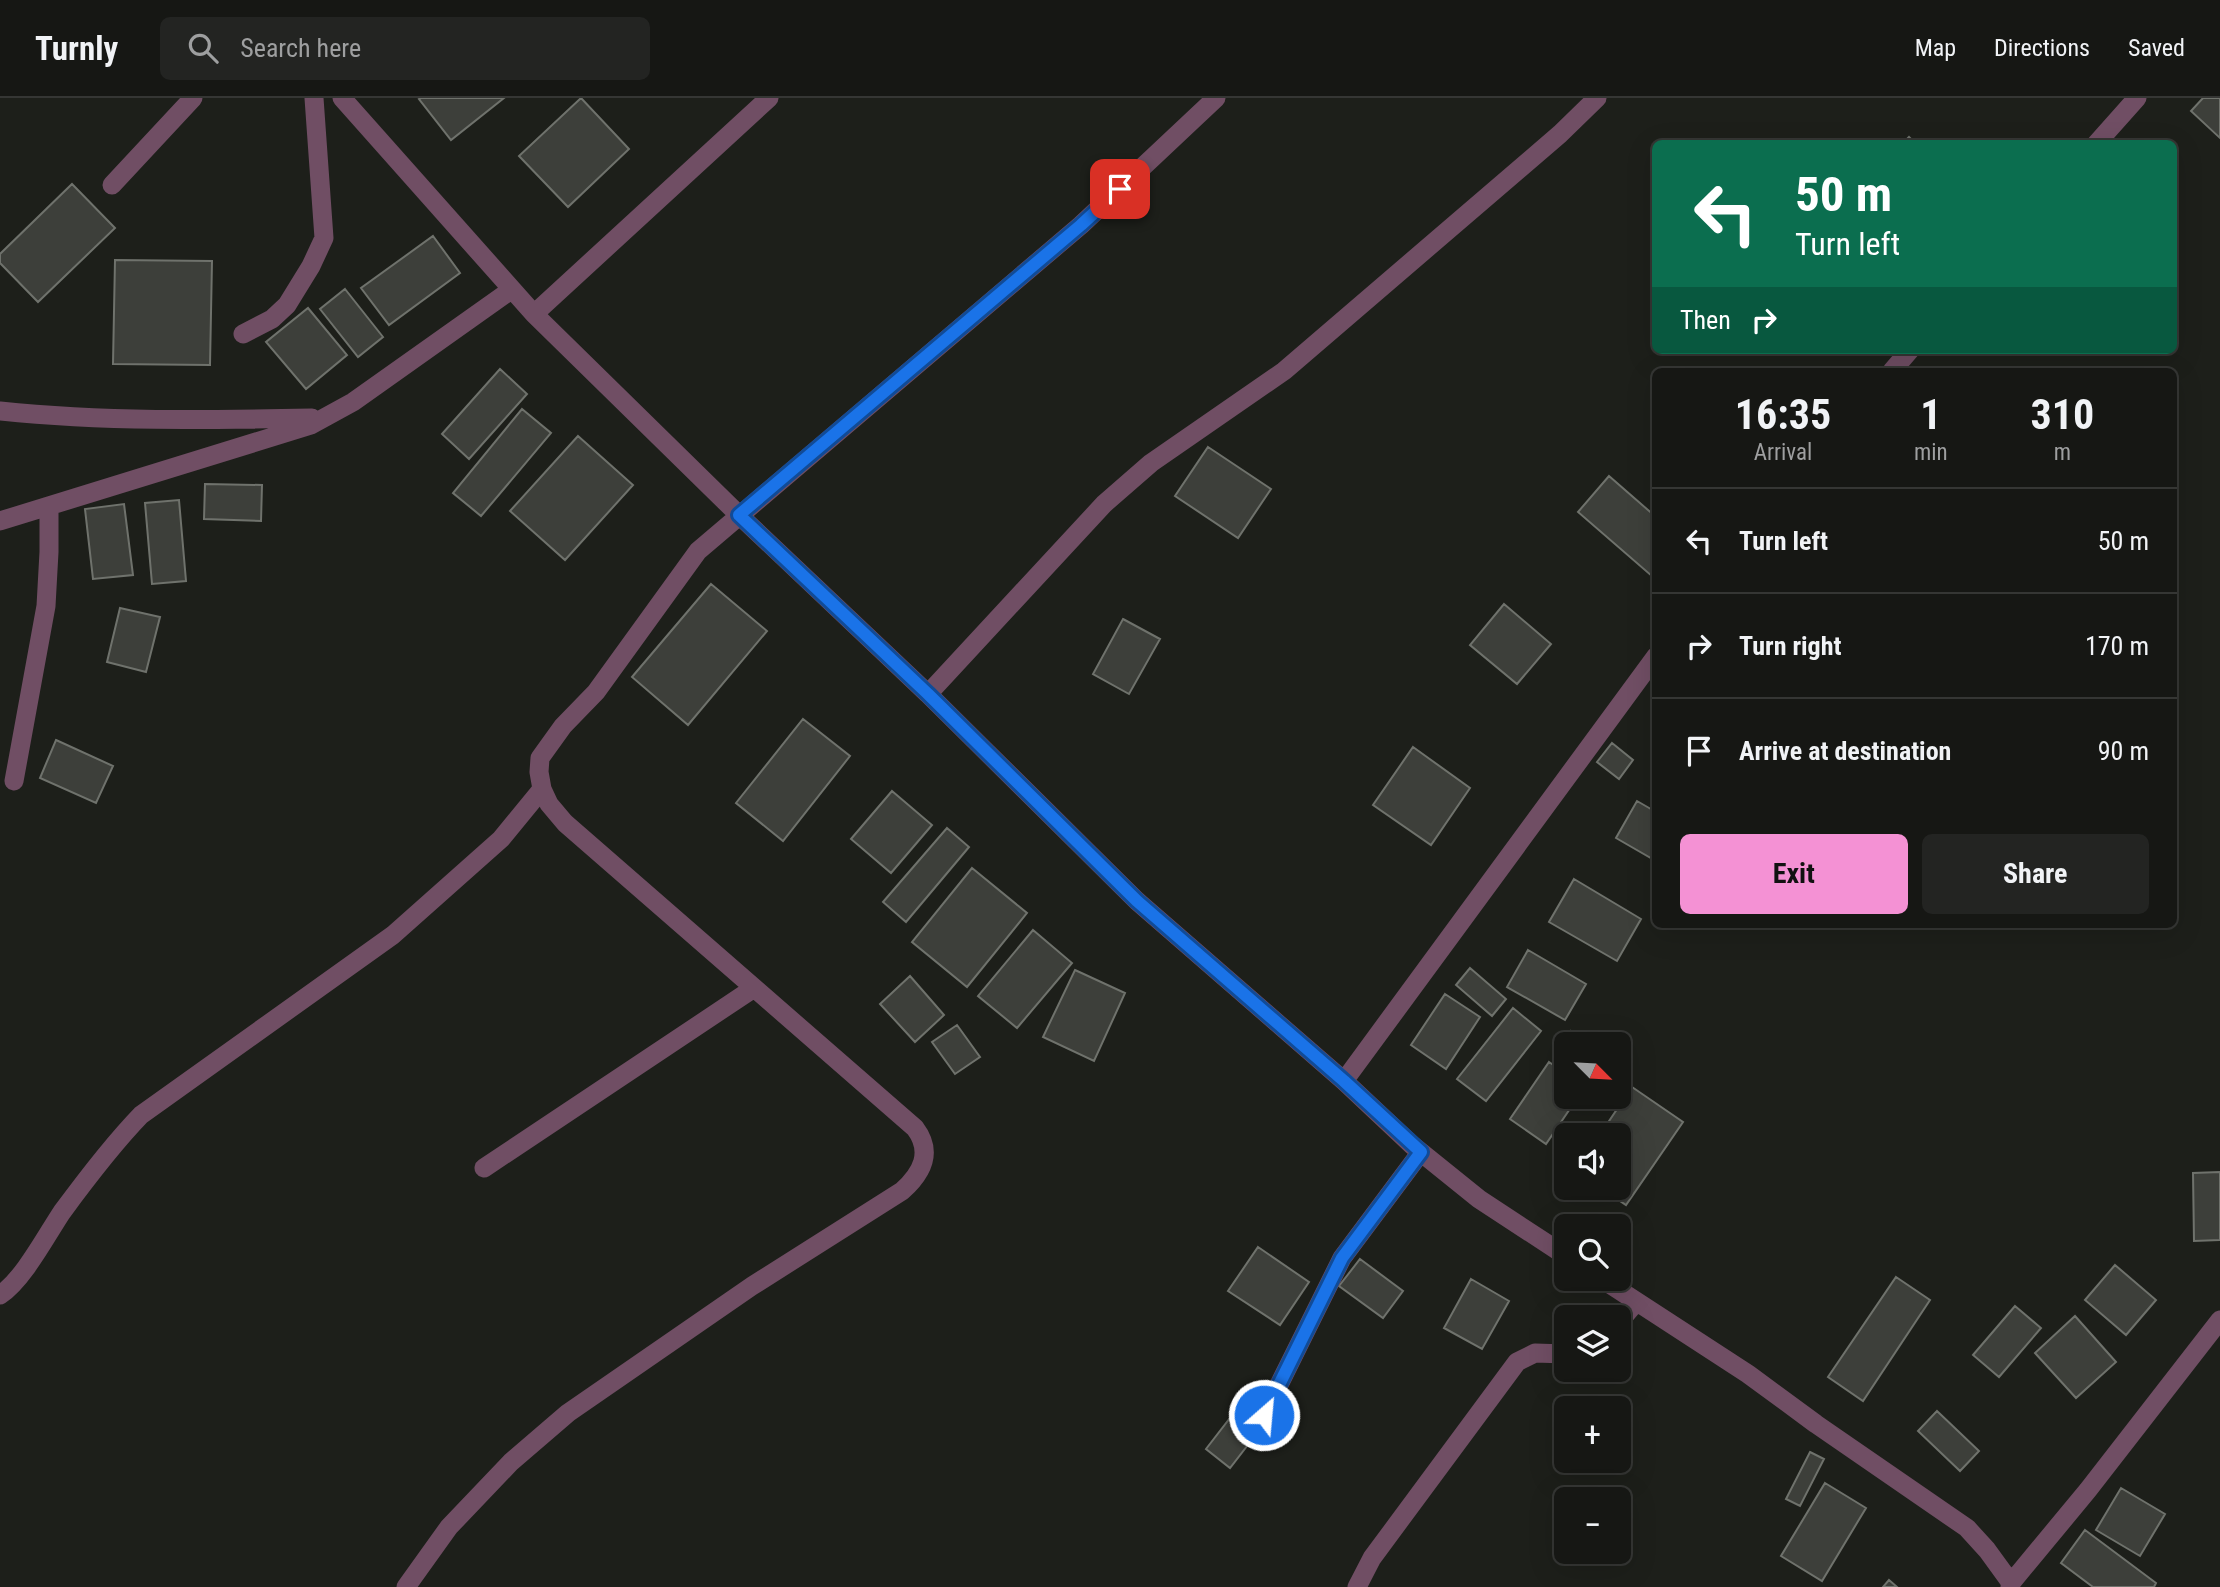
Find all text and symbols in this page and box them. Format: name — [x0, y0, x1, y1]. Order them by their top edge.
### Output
search box — [160, 17, 650, 80]
text: Turnly — [35, 29, 118, 68]
icon: search — [184, 29, 222, 67]
text: Search here — [240, 33, 361, 63]
text: Map — [1915, 34, 1956, 62]
text: Directions — [1994, 34, 2090, 62]
text: Saved — [2128, 34, 2185, 62]
pin — [1090, 159, 1150, 219]
text: 50 m — [1795, 166, 1892, 223]
icon: left — [1680, 168, 1771, 259]
icon: arrive — [1101, 170, 1139, 208]
text: Turn left — [1795, 225, 1900, 263]
icon: right — [1745, 301, 1783, 339]
text: Then — [1680, 305, 1731, 335]
text: 16:35 — [1735, 390, 1831, 439]
text: 1 — [1920, 390, 1941, 439]
text: 310 — [2030, 390, 2094, 439]
text: Arrival — [1754, 439, 1812, 466]
text: min — [1914, 439, 1948, 466]
text: m — [2054, 439, 2071, 466]
icon: left — [1680, 522, 1718, 560]
text: Turn left — [1739, 526, 1828, 556]
text: 50 m — [2098, 526, 2149, 556]
icon: right — [1680, 627, 1718, 665]
text: Turn right — [1739, 631, 1841, 661]
text: 170 m — [2085, 631, 2149, 661]
icon: arrive — [1680, 732, 1718, 770]
text: Arrive at destination — [1739, 736, 1951, 766]
text: 90 m — [2098, 736, 2149, 766]
button: Exit — [1680, 834, 1908, 914]
button: Share — [1922, 834, 2149, 914]
north arrow — [1554, 1032, 1631, 1110]
map controls — [1554, 1032, 1631, 1564]
button: sound — [1554, 1123, 1631, 1200]
button: search — [1554, 1214, 1631, 1291]
button: layers — [1554, 1305, 1631, 1382]
position arrow — [1227, 1378, 1301, 1452]
button: + — [1554, 1396, 1631, 1473]
button: − — [1554, 1487, 1631, 1564]

